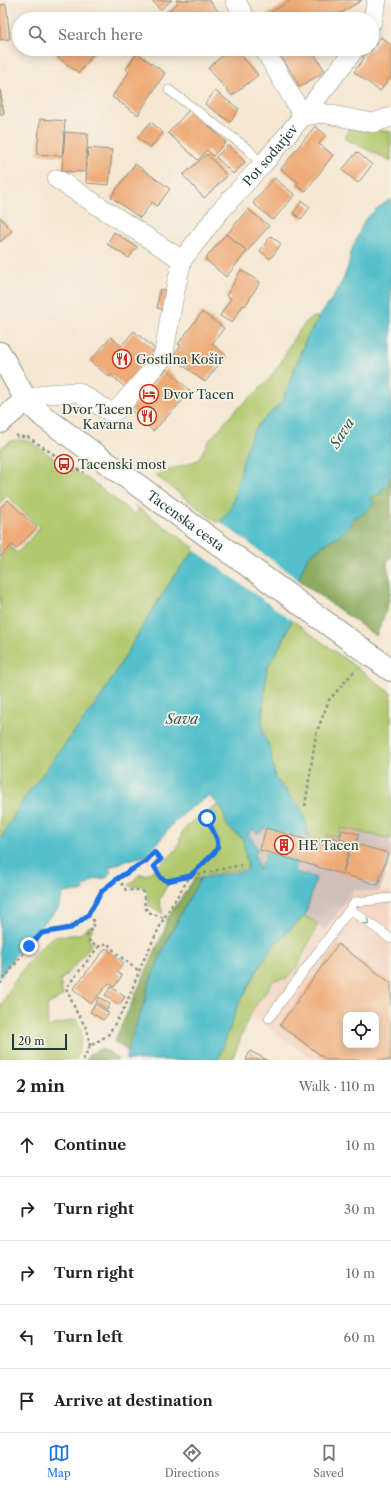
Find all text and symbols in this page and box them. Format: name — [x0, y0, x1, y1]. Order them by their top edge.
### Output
search box — [12, 12, 379, 56]
icon: search — [26, 23, 48, 45]
text: Search here — [58, 25, 143, 44]
street label: Pot sodarjev — [239, 120, 301, 189]
restaurant icon: Gostilna Košir — [111, 348, 133, 370]
place label: Gostilna Košir — [136, 351, 224, 367]
hotel icon: Dvor Tacen — [138, 383, 160, 405]
place label: Dvor Tacen — [163, 386, 234, 402]
place label: Dvor Tacen Kavarna — [62, 401, 133, 432]
restaurant icon: Dvor Tacen Kavarna — [136, 405, 158, 427]
water label: Sava — [325, 414, 359, 452]
bus stop icon: Tacenski most — [53, 453, 75, 475]
place label: Tacenski most — [78, 456, 167, 472]
street label: Tacenska cesta — [144, 487, 228, 554]
water label: Sava — [165, 710, 199, 728]
route start — [198, 809, 216, 827]
building icon: HE Tacen — [273, 834, 295, 856]
place label: HE Tacen — [298, 837, 359, 853]
one-way arrow — [363, 917, 370, 924]
route end — [20, 937, 38, 955]
map controls — [343, 1012, 379, 1048]
button: locate — [343, 1012, 379, 1048]
scale bar — [12, 1032, 67, 1051]
text: 20 m — [18, 1034, 44, 1048]
text: 2 min — [16, 1076, 65, 1096]
text: Walk · 110 m — [299, 1078, 375, 1094]
icon: ahead — [16, 1134, 38, 1156]
text: Continue — [54, 1135, 126, 1154]
text: 10 m — [346, 1137, 375, 1153]
icon: right — [16, 1198, 38, 1220]
text: Turn right — [54, 1199, 134, 1218]
text: 30 m — [344, 1201, 375, 1217]
icon: right — [16, 1262, 38, 1284]
text: Turn right — [54, 1263, 134, 1282]
text: 10 m — [346, 1265, 375, 1281]
icon: left — [16, 1326, 38, 1348]
text: Turn left — [54, 1327, 123, 1346]
text: 60 m — [344, 1329, 375, 1345]
icon: arrive — [16, 1390, 38, 1412]
text: Arrive at destination — [54, 1391, 213, 1410]
tab: Map — [47, 1442, 71, 1480]
tab: Directions — [165, 1442, 219, 1480]
tab: Saved — [313, 1442, 344, 1480]

